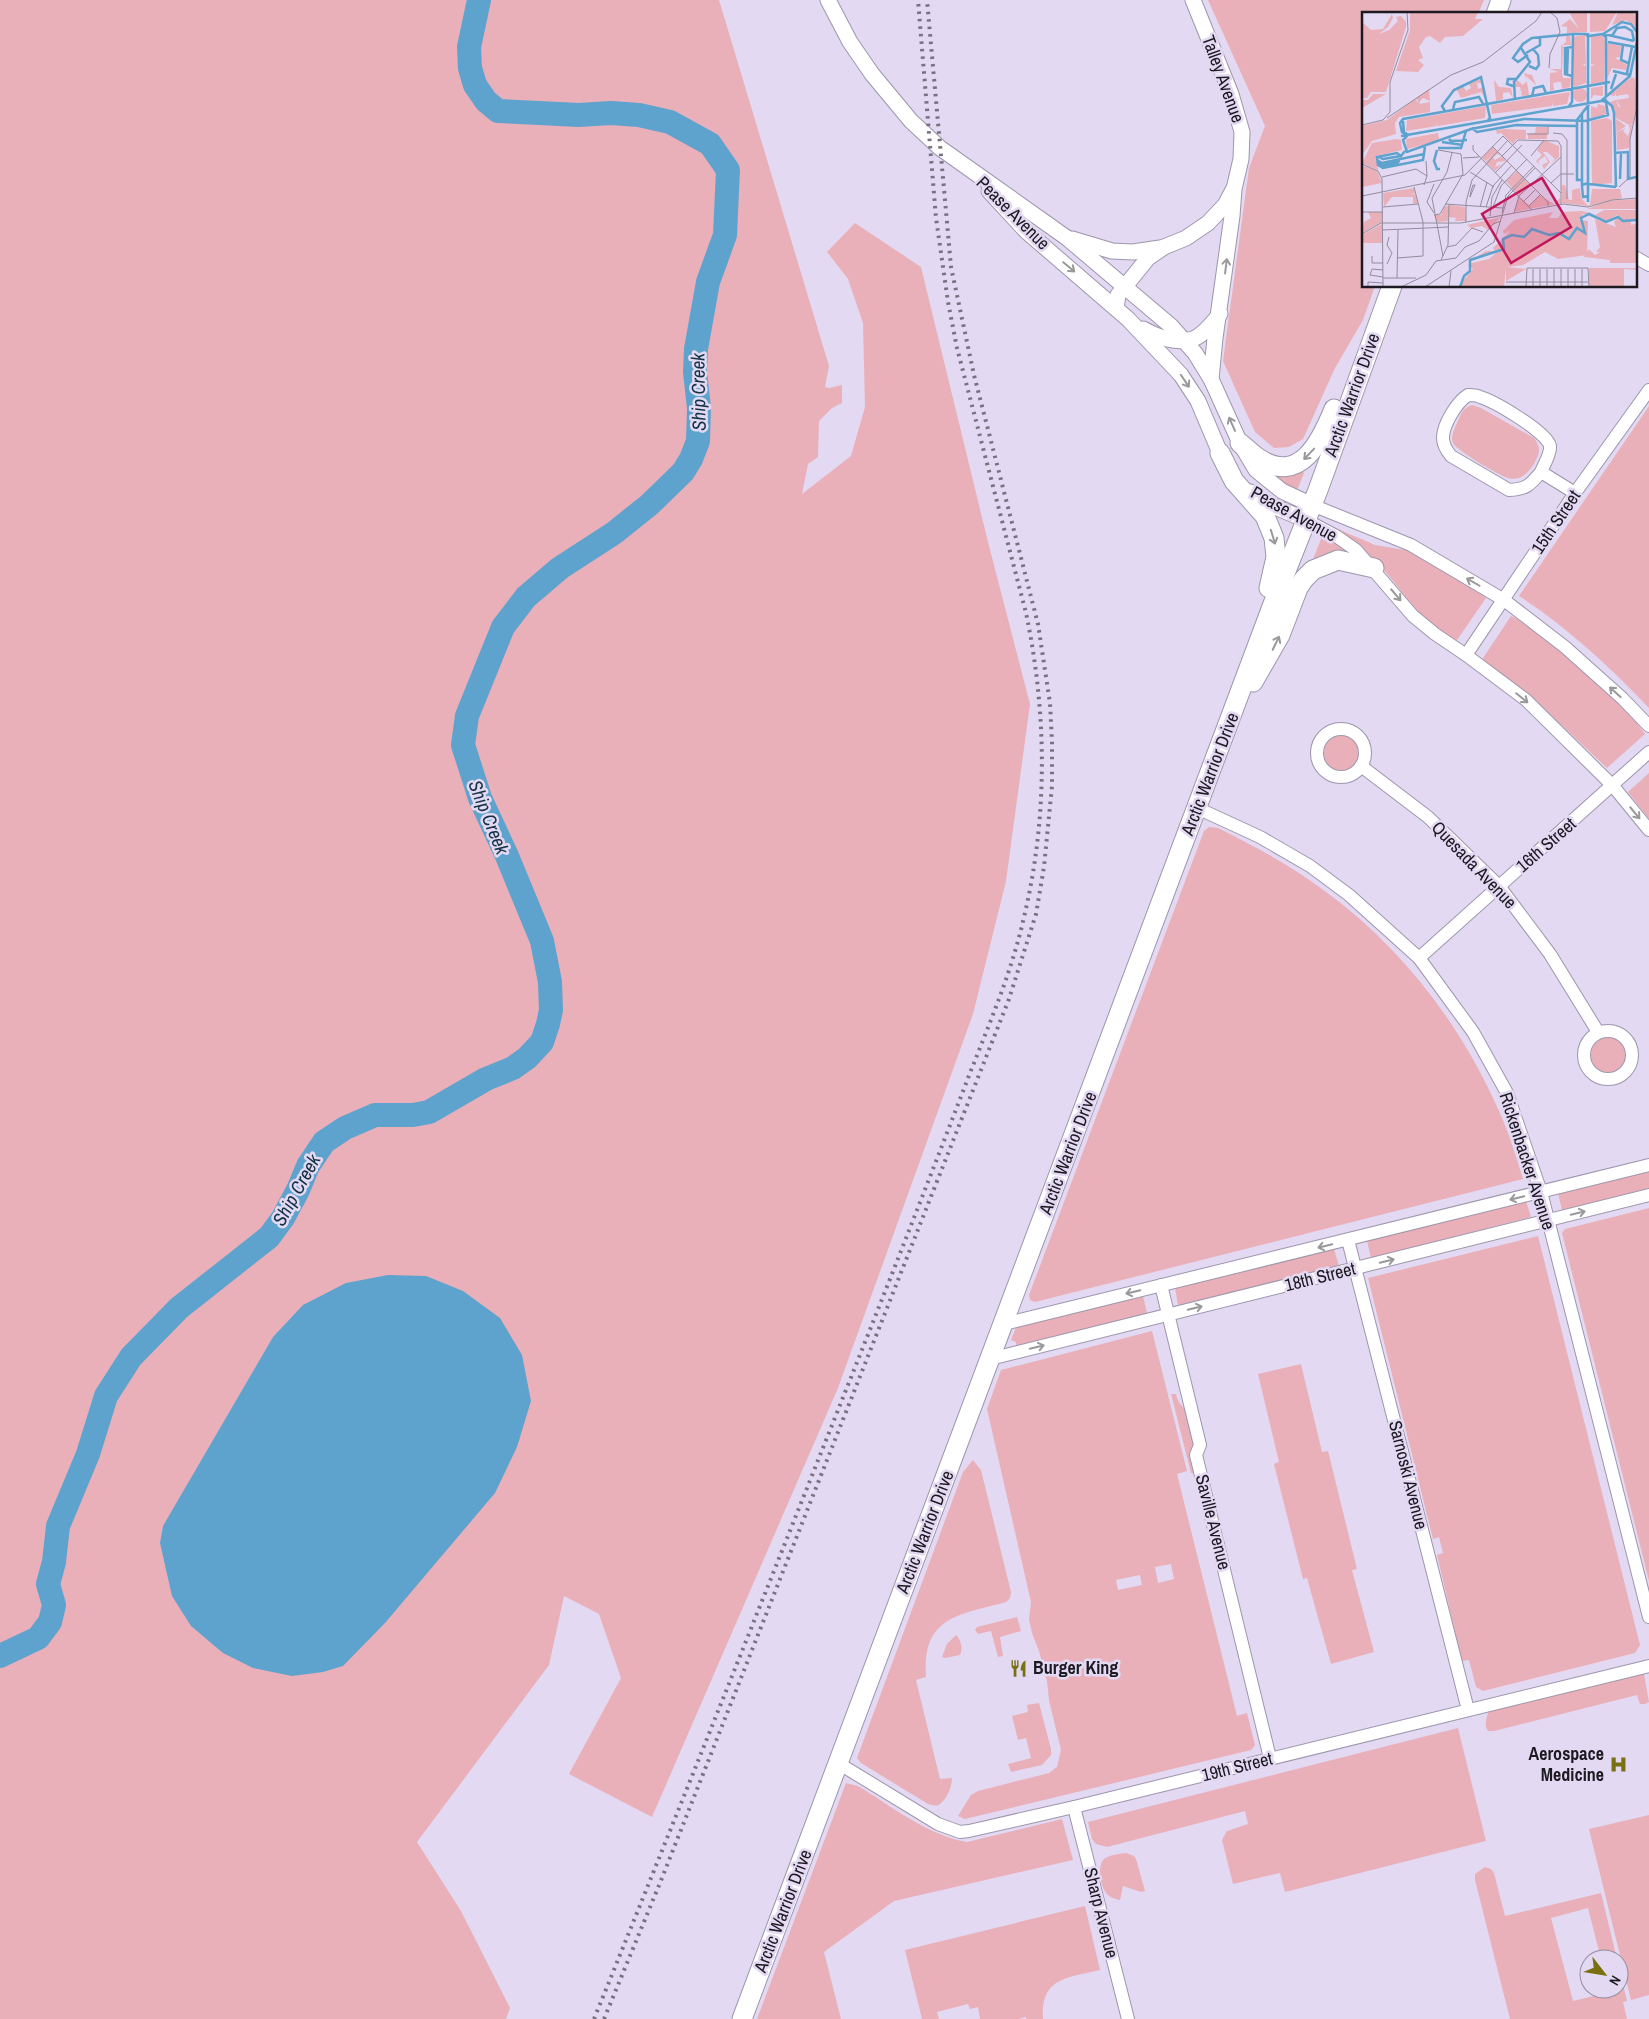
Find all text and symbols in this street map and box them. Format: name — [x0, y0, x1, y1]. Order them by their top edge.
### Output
inset map — [1362, 12, 1636, 288]
street label: Talley Avenue — [1196, 32, 1251, 126]
street label: Pease Avenue — [971, 170, 1056, 255]
one-way arrow — [1221, 258, 1231, 274]
one-way arrow — [1062, 261, 1075, 273]
street label: Arctic Warrior Drive — [1317, 330, 1385, 461]
water label: Ship Creek — [684, 352, 712, 431]
one-way arrow — [1180, 373, 1190, 387]
one-way arrow — [1226, 417, 1236, 432]
one-way arrow — [1303, 448, 1315, 460]
street label: Pease Avenue — [1247, 480, 1342, 548]
street label: 15th Street — [1525, 485, 1586, 559]
one-way arrow — [1268, 529, 1278, 545]
one-way arrow — [1466, 576, 1480, 586]
one-way arrow — [1391, 589, 1402, 602]
one-way arrow — [1272, 636, 1281, 651]
one-way arrow — [1608, 686, 1621, 698]
one-way arrow — [1515, 692, 1528, 703]
street label: Arctic Warrior Drive — [1174, 709, 1244, 840]
water label: Ship Creek — [462, 776, 516, 859]
one-way arrow — [1630, 806, 1641, 819]
street label: 16th Street — [1510, 811, 1581, 878]
street label: Quesada Avenue — [1426, 815, 1523, 914]
street label: Arctic Warrior Drive — [1032, 1088, 1102, 1219]
street label: Rickenbacker Avenue — [1493, 1089, 1562, 1233]
water label: Ship Creek — [266, 1149, 327, 1230]
one-way arrow — [1509, 1194, 1525, 1203]
one-way arrow — [1570, 1208, 1586, 1217]
one-way arrow — [1318, 1242, 1334, 1251]
street label: 18th Street — [1282, 1256, 1358, 1297]
one-way arrow — [1378, 1256, 1394, 1265]
one-way arrow — [1126, 1288, 1142, 1297]
one-way arrow — [1186, 1303, 1202, 1312]
one-way arrow — [1029, 1342, 1045, 1351]
street label: Sarnoski Avenue — [1383, 1418, 1434, 1532]
street label: Arctic Warrior Drive — [889, 1467, 959, 1598]
street label: Saville Avenue — [1190, 1472, 1237, 1572]
place label: Burger King — [1033, 1655, 1118, 1680]
restaurant icon: Burger King — [1009, 1658, 1029, 1678]
place label: Aerospace Medicine — [1529, 1741, 1604, 1787]
street label: 19th Street — [1199, 1746, 1275, 1787]
hospital icon: Aerospace Medicine — [1608, 1754, 1628, 1774]
street label: Arctic Warrior Drive — [747, 1846, 817, 1977]
street label: Sharp Avenue — [1078, 1865, 1125, 1961]
north arrow — [1579, 1949, 1629, 1999]
text: N — [1605, 1973, 1625, 1989]

